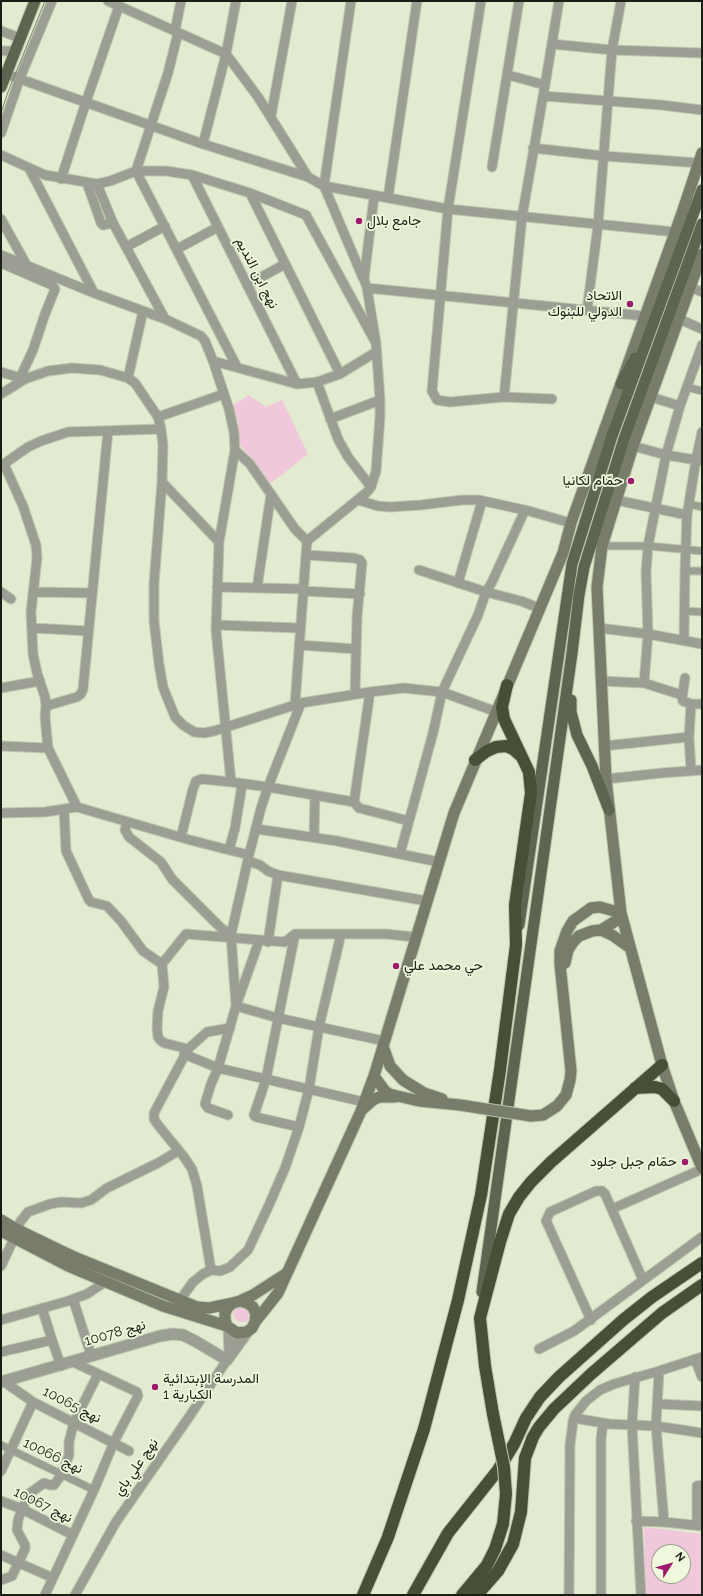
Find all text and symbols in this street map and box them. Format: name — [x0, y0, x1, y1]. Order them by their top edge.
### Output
place label: جامع بلال — [367, 213, 421, 229]
marker: جامع بلال — [354, 216, 364, 226]
street label: نهج ابن النديم — [232, 234, 282, 312]
place label: الاتحاد الدولي للبنوك — [548, 288, 622, 320]
marker: الاتحاد الدولي للبنوك — [625, 299, 635, 309]
place label: حمّام لكانيا — [562, 473, 623, 489]
marker: حمّام لكانيا — [626, 476, 636, 486]
place label: حي محمد علي — [404, 958, 483, 974]
marker: حي محمد علي — [391, 961, 401, 971]
place label: حمّام جبل جلود — [590, 1154, 677, 1170]
marker: حمّام جبل جلود — [680, 1157, 690, 1167]
street label: نهج 10078 — [82, 1316, 148, 1350]
place label: المدرسة الإبتدائية الكبارية 1 — [163, 1371, 259, 1404]
marker: المدرسة الإبتدائية الكبارية 1 — [150, 1382, 160, 1392]
street label: نهج 10065 — [40, 1383, 104, 1427]
street label: نهج 10066 — [20, 1434, 86, 1478]
street label: نهج علي باي — [110, 1435, 162, 1499]
street label: نهج 10067 — [11, 1484, 75, 1526]
north arrow — [651, 1544, 691, 1584]
text: N — [672, 1550, 688, 1564]

